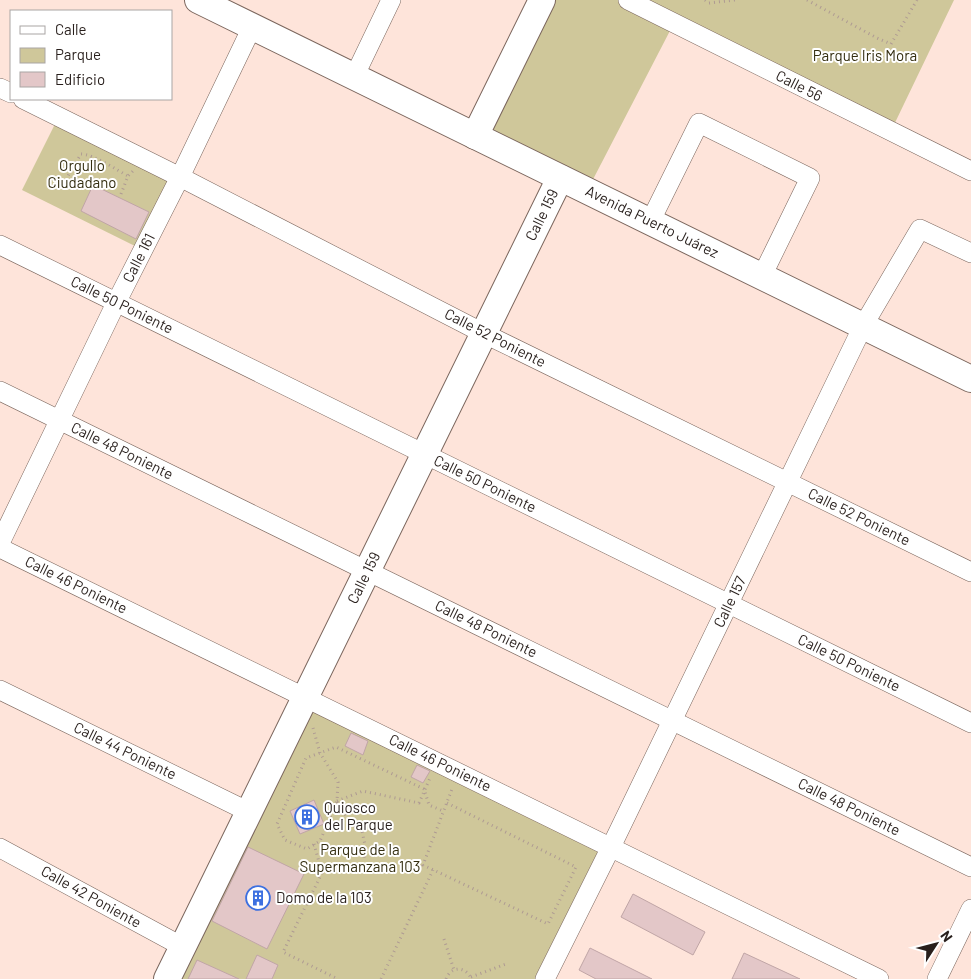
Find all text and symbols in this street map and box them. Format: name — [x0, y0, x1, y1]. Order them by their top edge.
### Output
legend — [10, 10, 172, 100]
text: Calle — [55, 20, 87, 38]
text: Parque — [55, 45, 101, 63]
park label: Parque Iris Mora — [813, 46, 917, 64]
street label: Calle 56 — [773, 66, 826, 104]
text: Edificio — [55, 70, 105, 88]
park label: Orgullo Ciudadano — [48, 156, 116, 191]
street label: Avenida Puerto Juárez — [583, 181, 722, 261]
street label: Calle 159 — [521, 186, 561, 243]
street label: Calle 161 — [118, 230, 158, 285]
street label: Calle 50 Poniente — [68, 272, 177, 337]
street label: Calle 52 Poniente — [442, 304, 549, 370]
street label: Calle 48 Poniente — [68, 418, 177, 483]
street label: Calle 50 Poniente — [431, 451, 540, 516]
street label: Calle 52 Poniente — [805, 484, 913, 549]
street label: Calle 159 — [343, 549, 383, 606]
street label: Calle 46 Poniente — [22, 552, 131, 617]
street label: Calle 157 — [709, 573, 749, 630]
street label: Calle 48 Poniente — [432, 596, 541, 661]
street label: Calle 50 Poniente — [795, 630, 904, 695]
street label: Calle 44 Poniente — [71, 717, 180, 783]
street label: Calle 46 Poniente — [386, 730, 495, 795]
street label: Calle 48 Poniente — [795, 774, 904, 839]
place label: Quiosco del Parque — [324, 798, 393, 833]
building icon: Quiosco del Parque — [294, 804, 320, 830]
park label: Parque de la Supermanzana 103 — [299, 840, 421, 875]
street label: Calle 42 Poniente — [38, 861, 145, 931]
building icon: Domo de la 103 — [245, 885, 271, 911]
place label: Domo de la 103 — [276, 888, 372, 906]
north arrow — [911, 919, 961, 969]
text: N — [937, 927, 957, 945]

